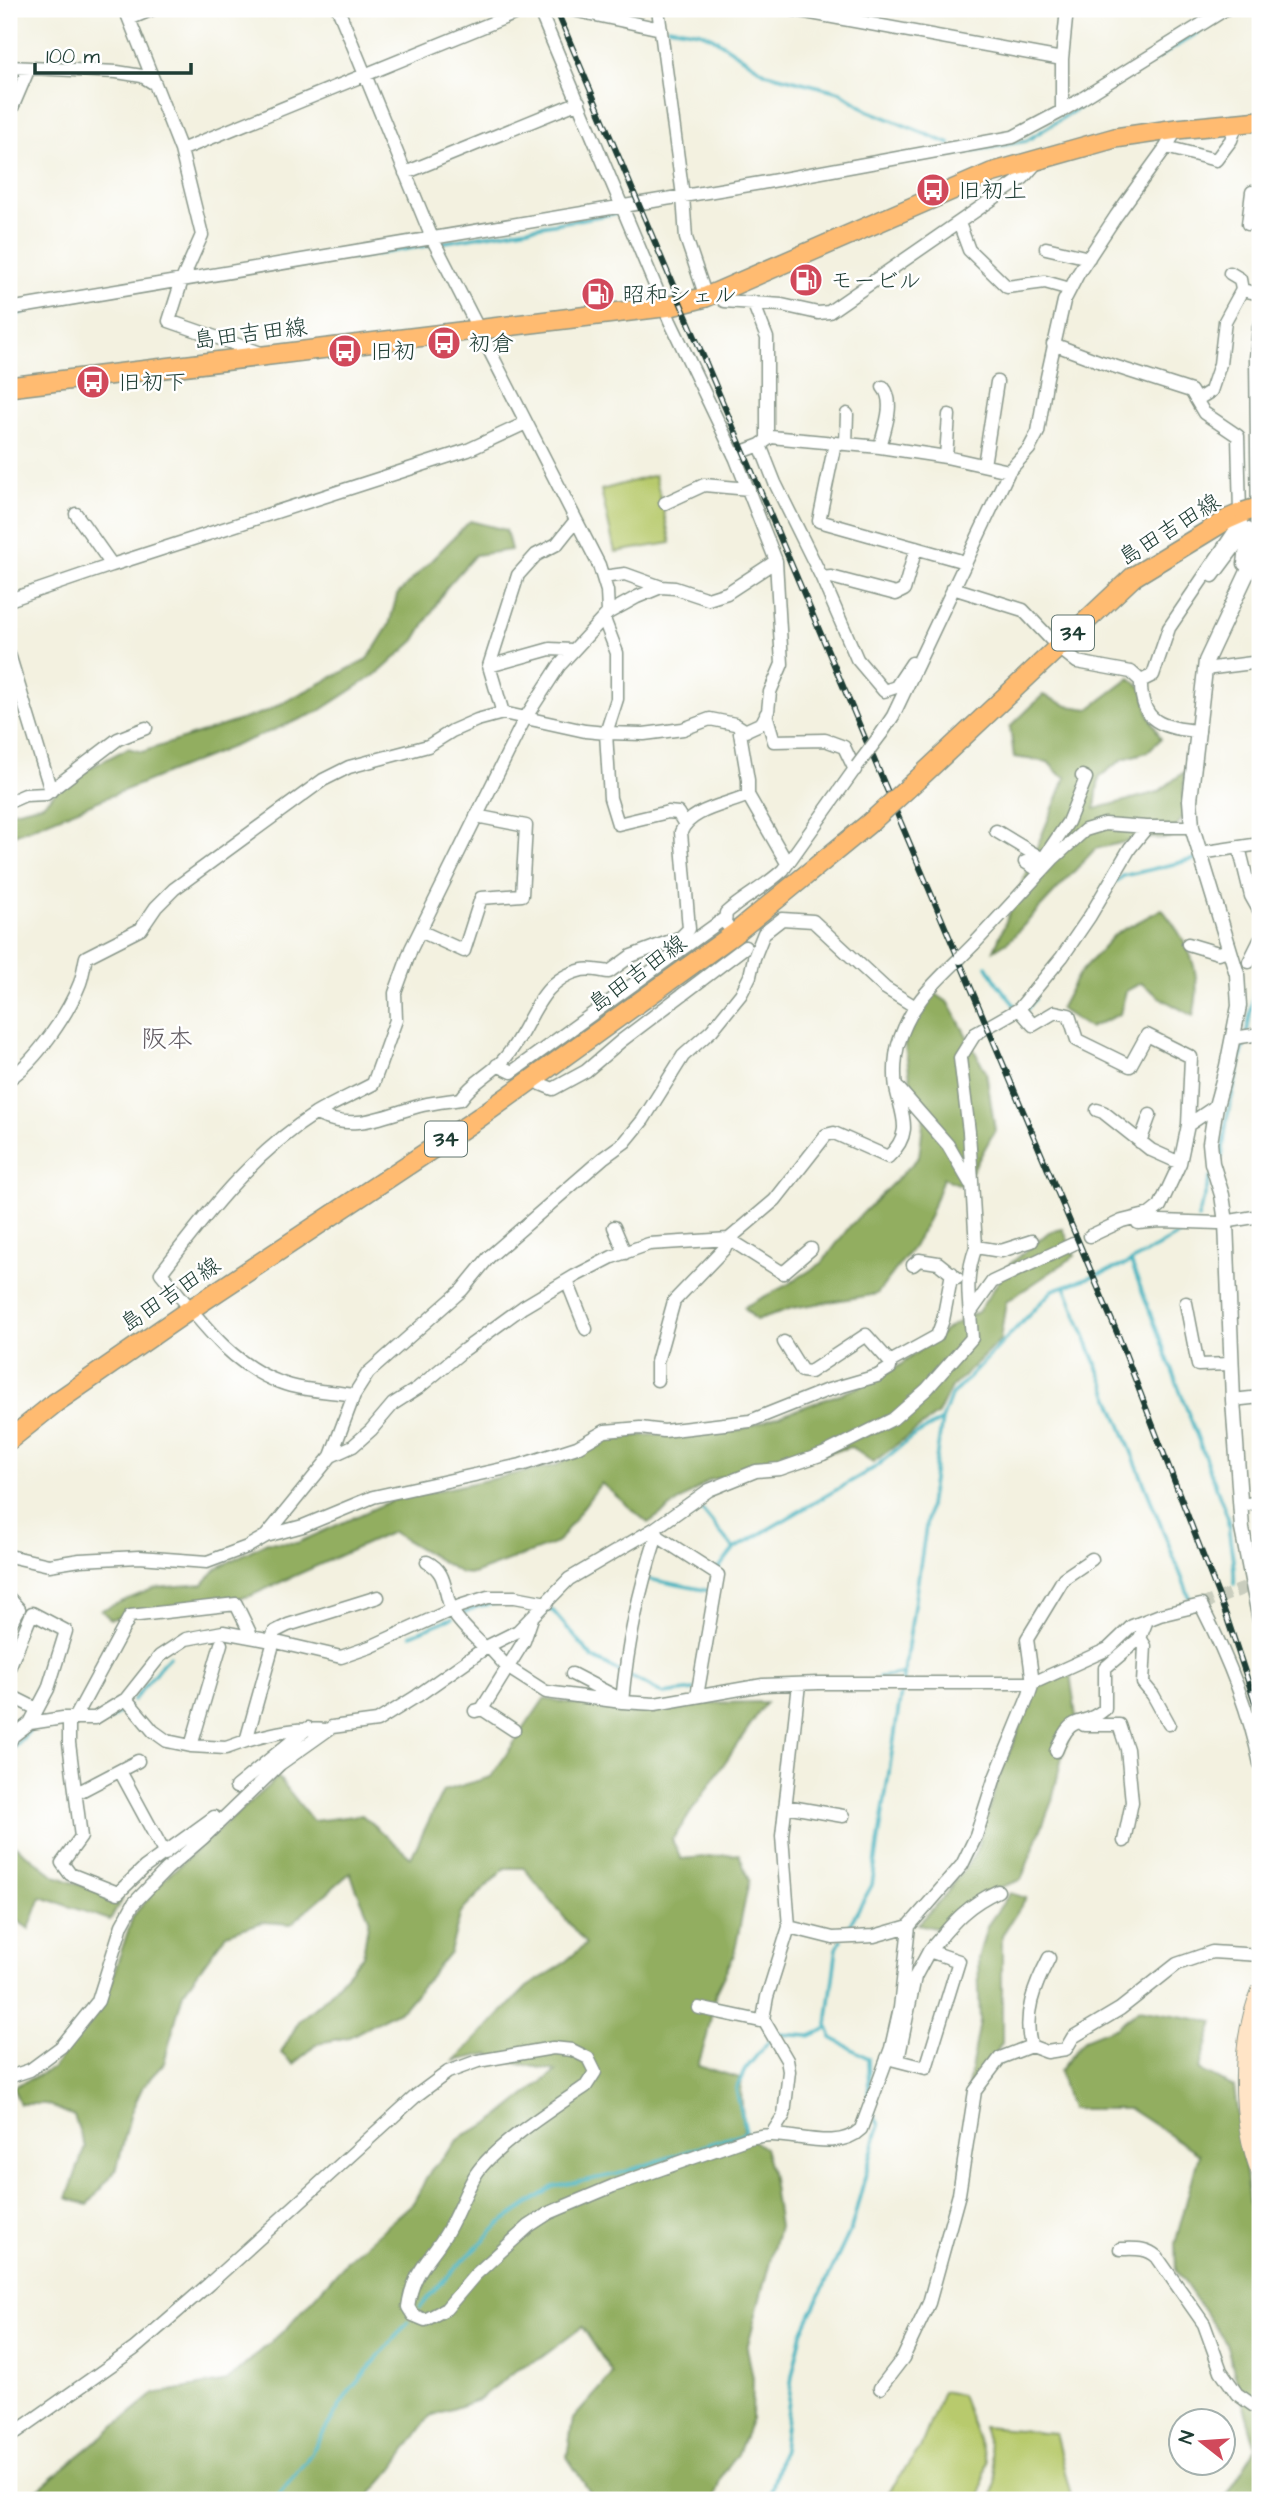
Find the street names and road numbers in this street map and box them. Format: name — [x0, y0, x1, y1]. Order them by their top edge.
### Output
street label: 島田吉田線 — [191, 311, 309, 357]
street label: 島田吉田線 — [1112, 486, 1227, 574]
road number: 34 — [1052, 616, 1094, 650]
street label: 島田吉田線 — [582, 927, 694, 1021]
road number: 34 — [425, 1122, 467, 1156]
street label: 島田吉田線 — [114, 1249, 227, 1340]

